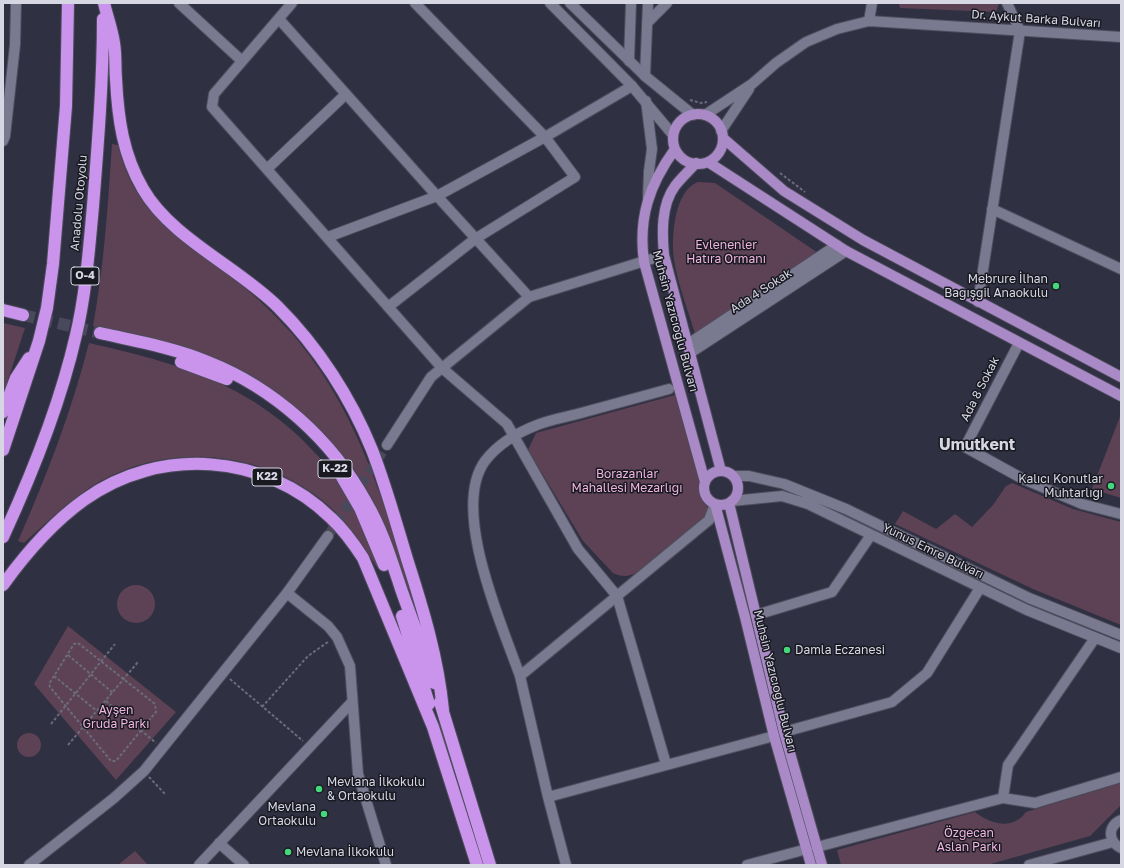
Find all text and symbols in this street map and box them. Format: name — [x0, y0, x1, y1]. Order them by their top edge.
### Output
street label: Dr. Aykut Barka Bulvarı — [971, 7, 1101, 31]
street label: Anadolu Otoyolu — [68, 154, 90, 252]
park label: Evlenenler Hatıra Ormanı — [686, 238, 766, 266]
street label: Muhsin Yazıcıoğlu Bulvarı — [649, 249, 701, 393]
street label: Ada 4 Sokak — [728, 266, 794, 316]
road number: O-4 — [71, 267, 99, 285]
place label: Mebrure İlhan Bağışgil Anaokulu — [944, 272, 1048, 300]
marker: Mebrure İlhan Bağışgil Anaokulu — [1051, 281, 1061, 291]
street label: Ada 8 Sokak — [958, 354, 1002, 424]
district label: Umutkent — [939, 435, 1015, 455]
road number: K-22 — [318, 460, 352, 478]
park label: Borazanlar Mahallesi Mezarlığı — [572, 467, 682, 495]
road number: K22 — [252, 468, 282, 486]
place label: Kalıcı Konutlar Muhtarlığı — [1018, 472, 1103, 500]
marker: Kalıcı Konutlar Muhtarlığı — [1106, 481, 1116, 491]
street label: Yunus Emre Bulvarı — [880, 520, 986, 582]
street label: Muhsin Yazıcıoğlu Bulvarı — [750, 608, 800, 754]
place label: Damla Eczanesi — [795, 643, 885, 657]
marker: Damla Eczanesi — [782, 645, 792, 655]
park label: Ayşen Gruda Parkı — [83, 703, 149, 731]
place label: Mevlana İlkokulu & Ortaokulu — [327, 775, 425, 803]
marker: Mevlana İlkokulu & Ortaokulu — [314, 784, 324, 794]
place label: Mevlana Ortaokulu — [258, 800, 316, 828]
marker: Mevlana Ortaokulu — [319, 809, 329, 819]
park label: Özgecan Aslan Parkı — [937, 826, 1001, 854]
place label: Mevlana İlkokulu — [296, 845, 394, 859]
marker: Mevlana İlkokulu — [283, 847, 293, 857]

